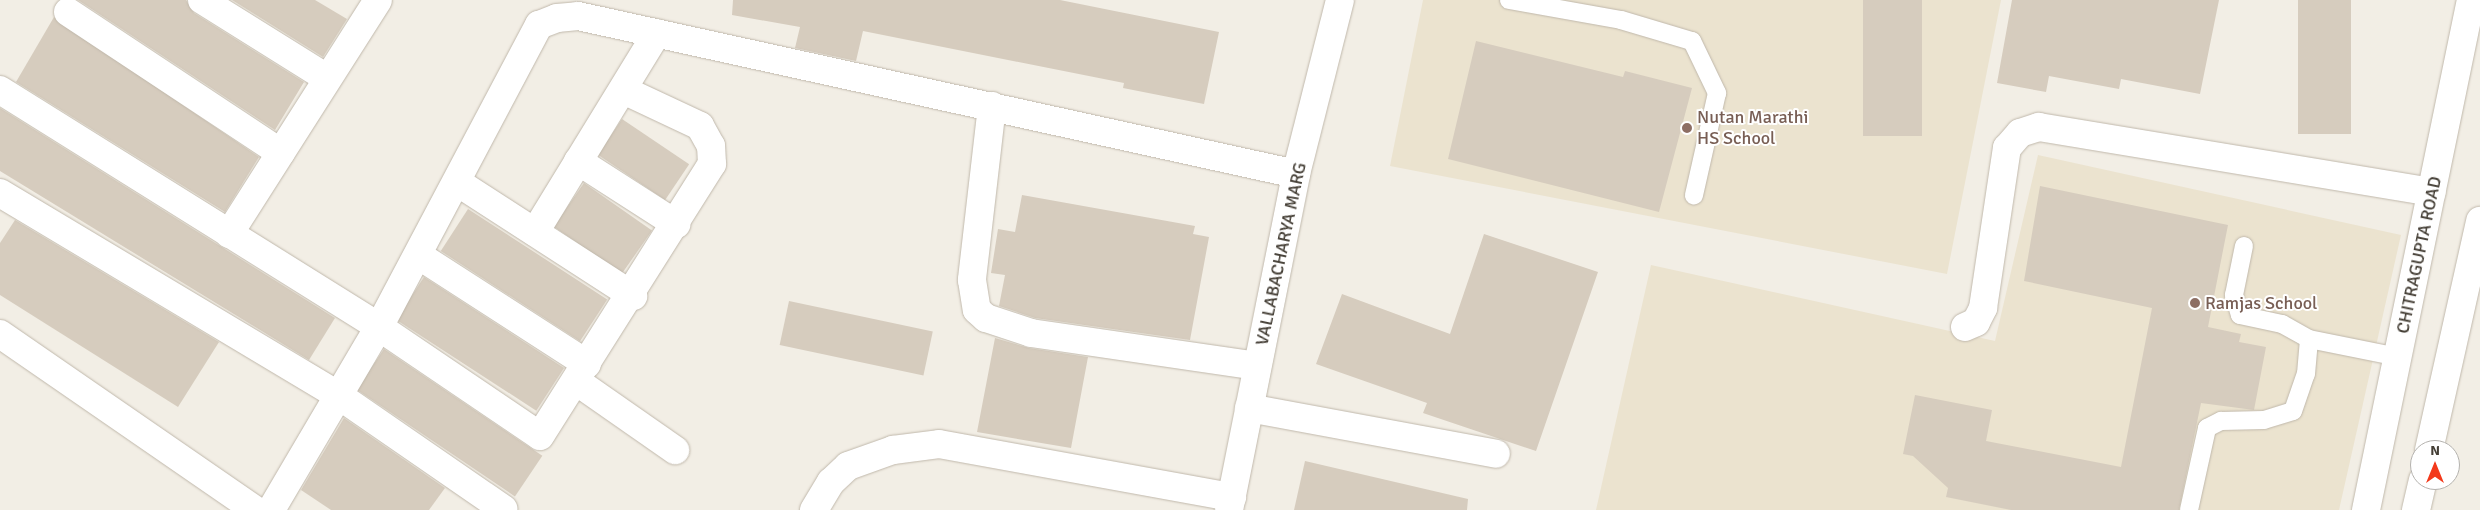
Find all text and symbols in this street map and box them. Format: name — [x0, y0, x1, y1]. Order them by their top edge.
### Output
place label: Nutan Marathi HS School — [1697, 107, 1808, 150]
marker: Nutan Marathi HS School — [1681, 122, 1693, 134]
street label: VALLABACHARYA MARG — [1251, 160, 1311, 348]
street label: CHITRAGUPTA ROAD — [2392, 174, 2446, 336]
place label: Ramjas School — [2205, 292, 2317, 314]
marker: Ramjas School — [2189, 297, 2201, 309]
north arrow — [2410, 440, 2460, 490]
text: N — [2430, 442, 2440, 459]

